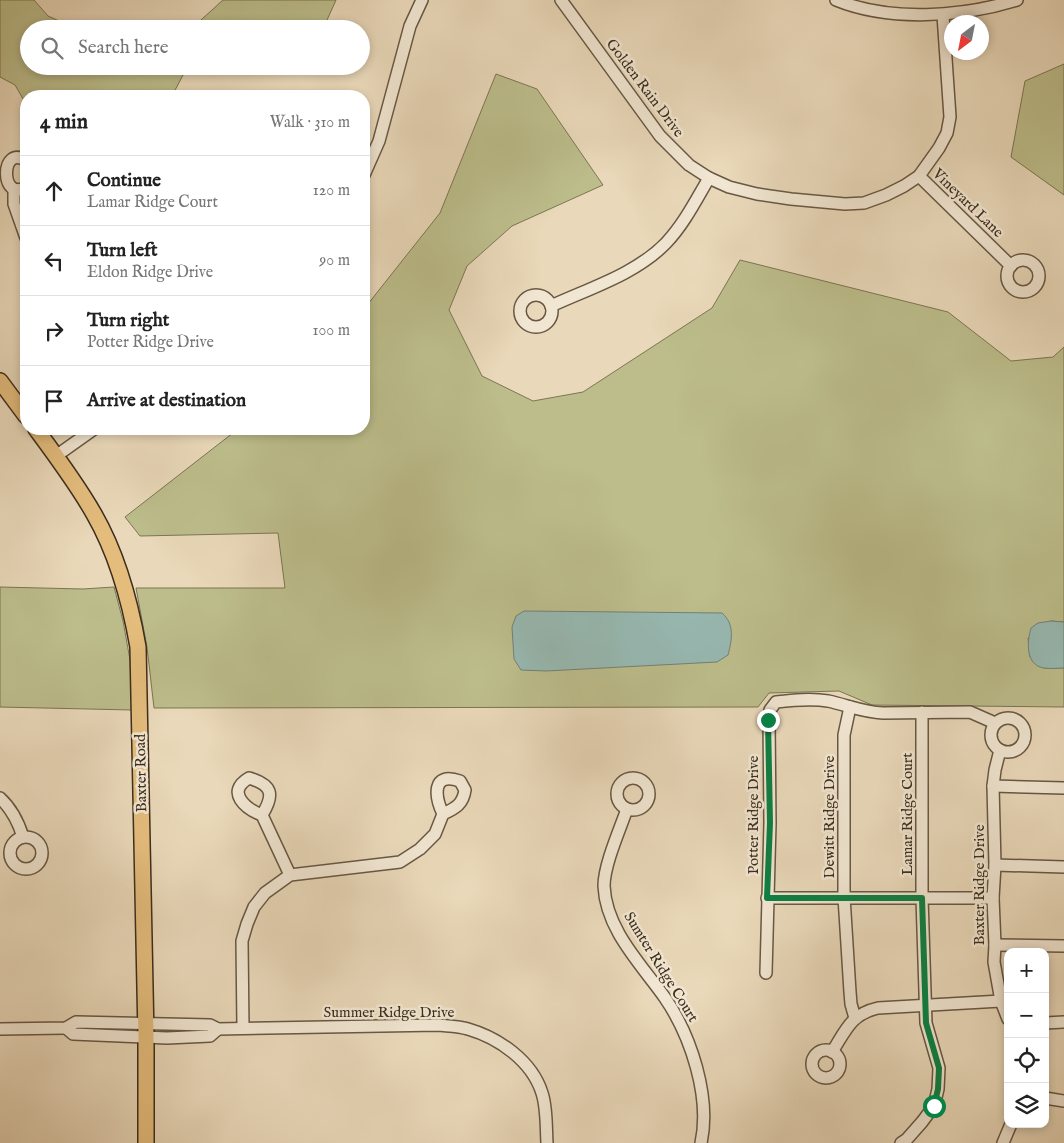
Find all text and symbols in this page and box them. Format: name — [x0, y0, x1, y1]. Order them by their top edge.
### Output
north arrow — [944, 15, 989, 60]
search box — [20, 20, 370, 75]
icon: search — [38, 34, 66, 62]
street label: Golden Rain Drive — [602, 35, 688, 141]
text: Search here — [78, 36, 169, 60]
text: 4 min — [40, 109, 88, 136]
text: Walk · 310 m — [270, 113, 350, 133]
street label: Vineyard Lane — [928, 164, 1007, 242]
text: Continue — [87, 169, 161, 193]
icon: ahead — [40, 177, 68, 205]
text: 120 m — [313, 181, 350, 201]
text: Lamar Ridge Court — [87, 193, 218, 213]
text: Turn left — [87, 239, 158, 263]
icon: left — [40, 247, 68, 275]
text: 90 m — [319, 251, 350, 271]
text: Eldon Ridge Drive — [87, 263, 213, 283]
text: Turn right — [87, 309, 169, 333]
icon: right — [40, 317, 68, 345]
text: 100 m — [313, 321, 350, 341]
text: Potter Ridge Drive — [87, 333, 214, 353]
icon: arrive — [40, 387, 68, 415]
text: Arrive at destination — [87, 389, 246, 413]
route end — [757, 709, 780, 732]
street label: Baxter Road — [131, 733, 151, 812]
street label: Lamar Ridge Court — [898, 753, 917, 875]
street label: Potter Ridge Drive — [744, 755, 763, 874]
street label: Dewitt Ridge Drive — [820, 755, 839, 878]
street label: Baxter Ridge Drive — [970, 824, 989, 946]
street label: Sumter Ridge Court — [619, 908, 703, 1026]
map controls — [1004, 948, 1049, 1128]
button: + — [1004, 948, 1049, 993]
button: − — [1004, 993, 1049, 1038]
street label: Summer Ridge Drive — [324, 1003, 454, 1022]
button: locate — [1004, 1038, 1049, 1083]
button: layers — [1004, 1083, 1049, 1128]
route start — [923, 1095, 946, 1118]

